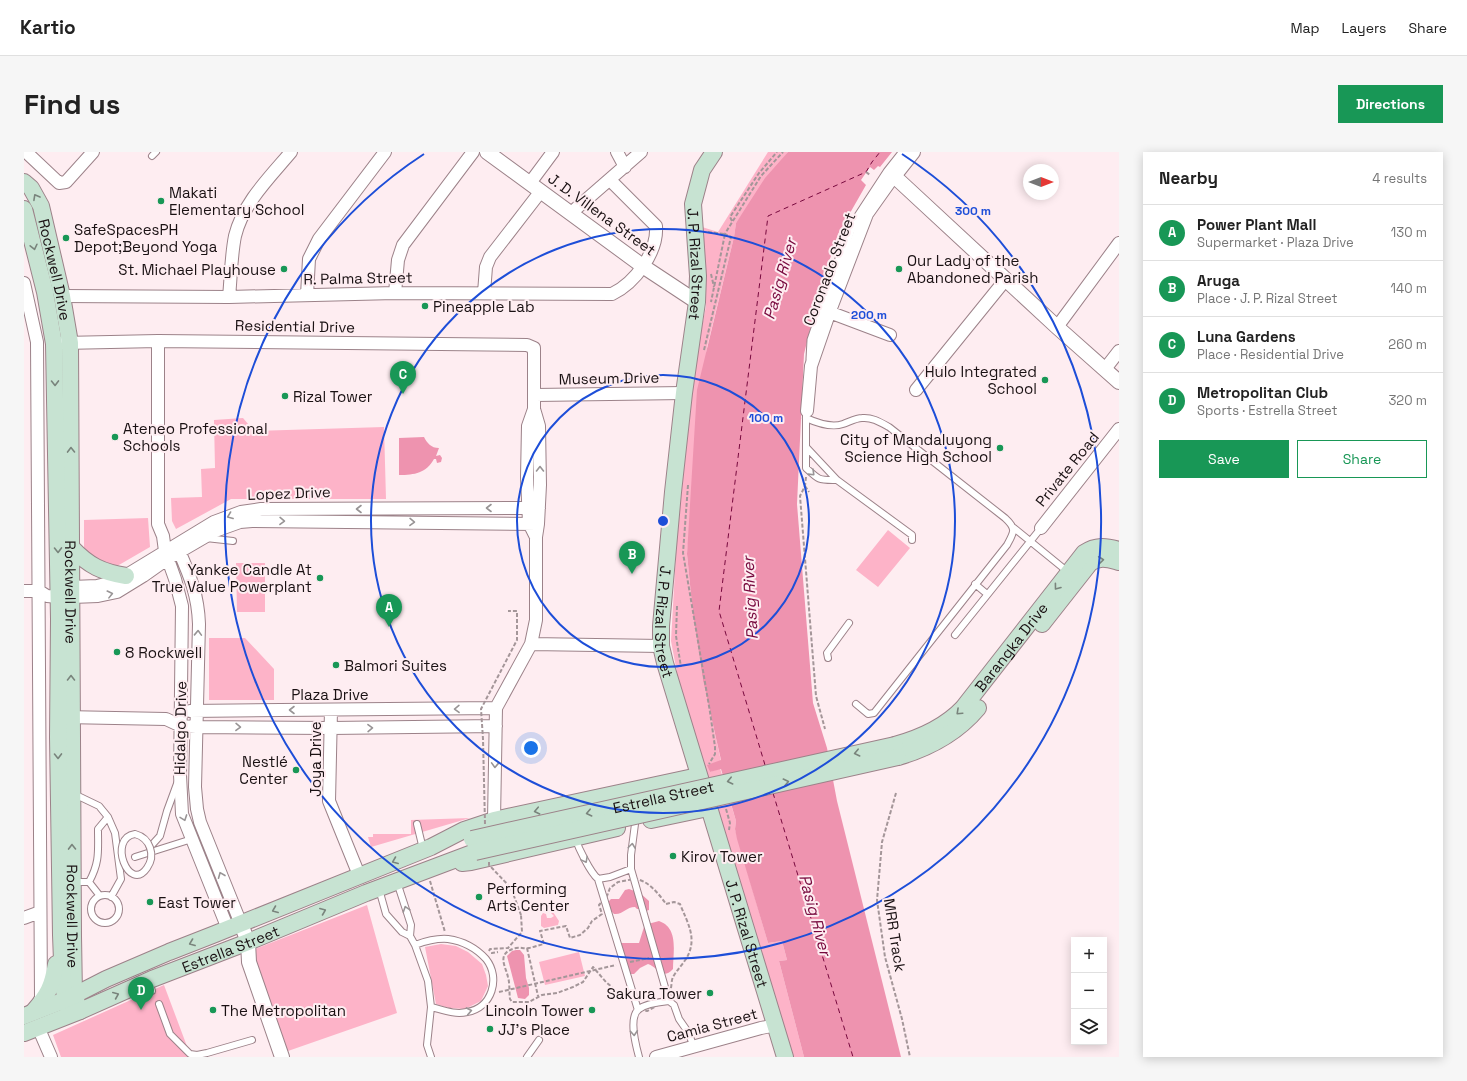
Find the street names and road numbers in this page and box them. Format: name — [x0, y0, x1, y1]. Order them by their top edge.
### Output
street label: J. D. Villena Street — [544, 169, 660, 260]
street label: J. P. Rizal Street — [684, 207, 708, 322]
street label: Coronado Street — [799, 210, 859, 328]
street label: Rockwell Drive — [35, 217, 76, 322]
street label: R. Palma Street — [303, 268, 413, 288]
street label: Residential Drive — [235, 315, 355, 337]
street label: Museum Drive — [558, 368, 660, 388]
street label: Private Road — [1031, 428, 1103, 510]
street label: Lopez Drive — [247, 482, 331, 504]
street label: Rockwell Drive — [61, 540, 81, 644]
street label: J. P. Rizal Street — [652, 565, 678, 680]
street label: Barangka Drive — [970, 598, 1052, 695]
street label: Hidalgo Drive — [170, 681, 190, 775]
street label: Plaza Drive — [291, 685, 369, 704]
street label: Joya Drive — [306, 721, 325, 797]
street label: Estrella Street — [611, 776, 716, 817]
street label: Rockwell Drive — [63, 864, 83, 968]
street label: J. P. Rizal Street — [722, 876, 773, 990]
street label: MRR Track — [880, 897, 910, 973]
street label: Estrella Street — [179, 921, 282, 976]
street label: Camia Street — [665, 1004, 760, 1046]

